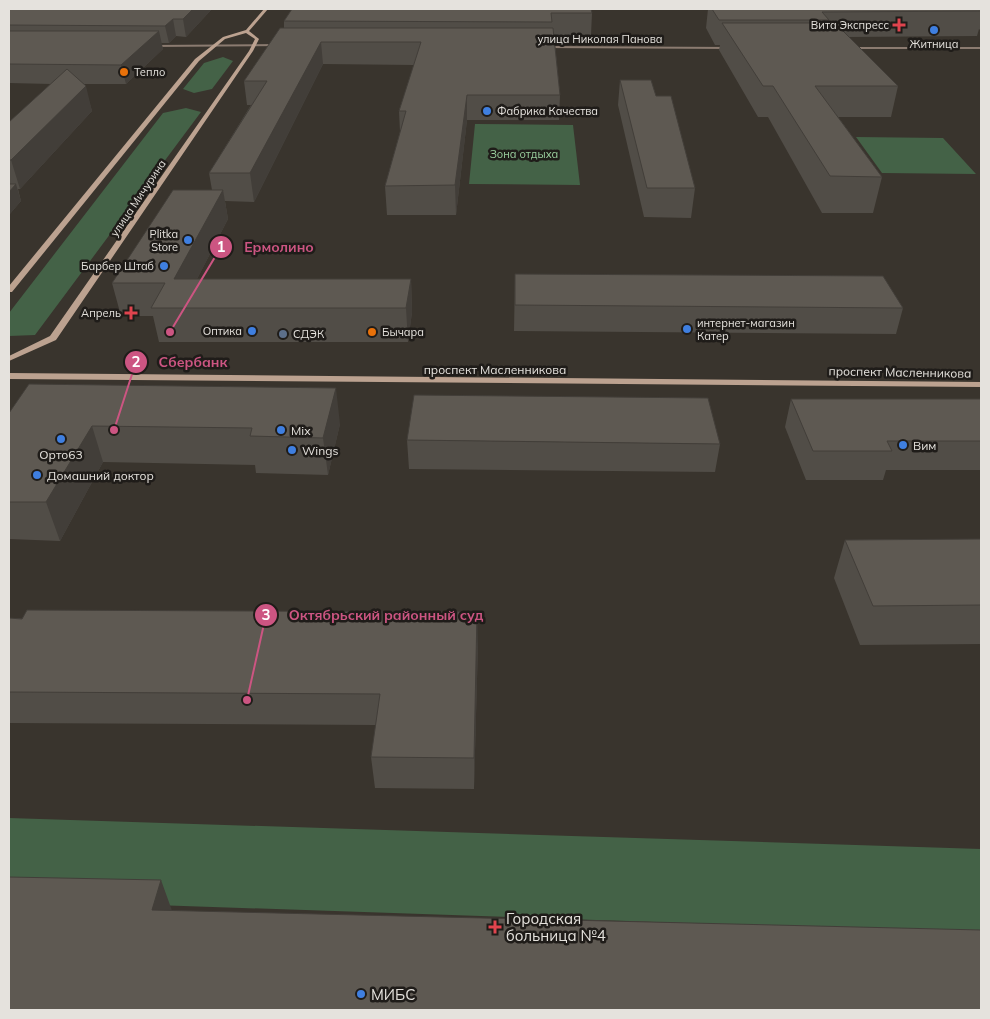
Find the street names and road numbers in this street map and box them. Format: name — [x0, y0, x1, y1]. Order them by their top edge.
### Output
street label: улица Николая Панова — [537, 32, 663, 46]
street label: улица Мичурина — [107, 157, 169, 239]
street label: проспект Масленникова — [424, 362, 566, 377]
street label: проспект Масленникова — [829, 363, 971, 381]

